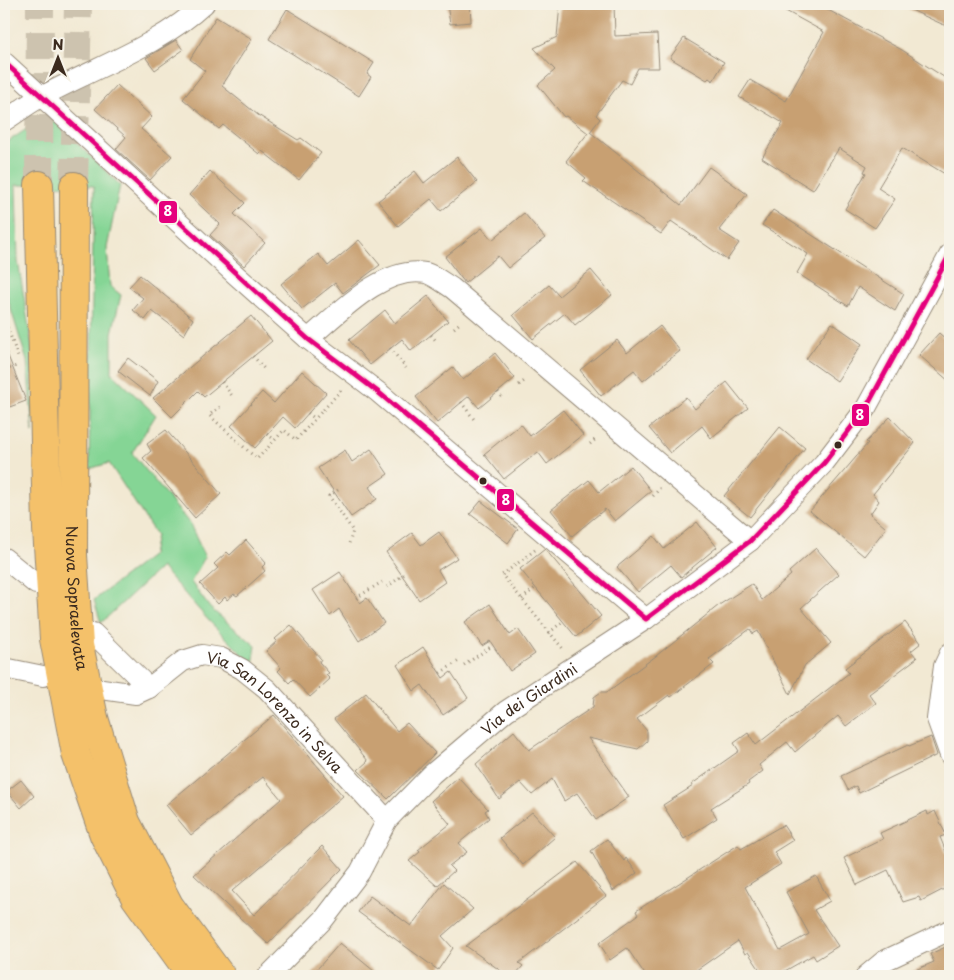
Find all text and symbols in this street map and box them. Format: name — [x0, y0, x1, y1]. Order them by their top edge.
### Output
north arrow — [32, 32, 82, 82]
text: N — [52, 34, 64, 55]
line badge: 8 — [158, 200, 178, 224]
text: 8 — [164, 200, 173, 221]
line badge: 8 — [851, 403, 870, 427]
text: 8 — [856, 404, 865, 425]
unlabelled marker — [833, 440, 843, 450]
unlabelled marker — [478, 476, 488, 486]
line badge: 8 — [496, 488, 515, 512]
text: 8 — [502, 489, 511, 510]
street label: Nuova Sopraelevata — [61, 526, 95, 673]
street label: Via San Lorenzo in Selva — [205, 644, 350, 778]
street label: Via dei Giardini — [475, 656, 581, 740]

